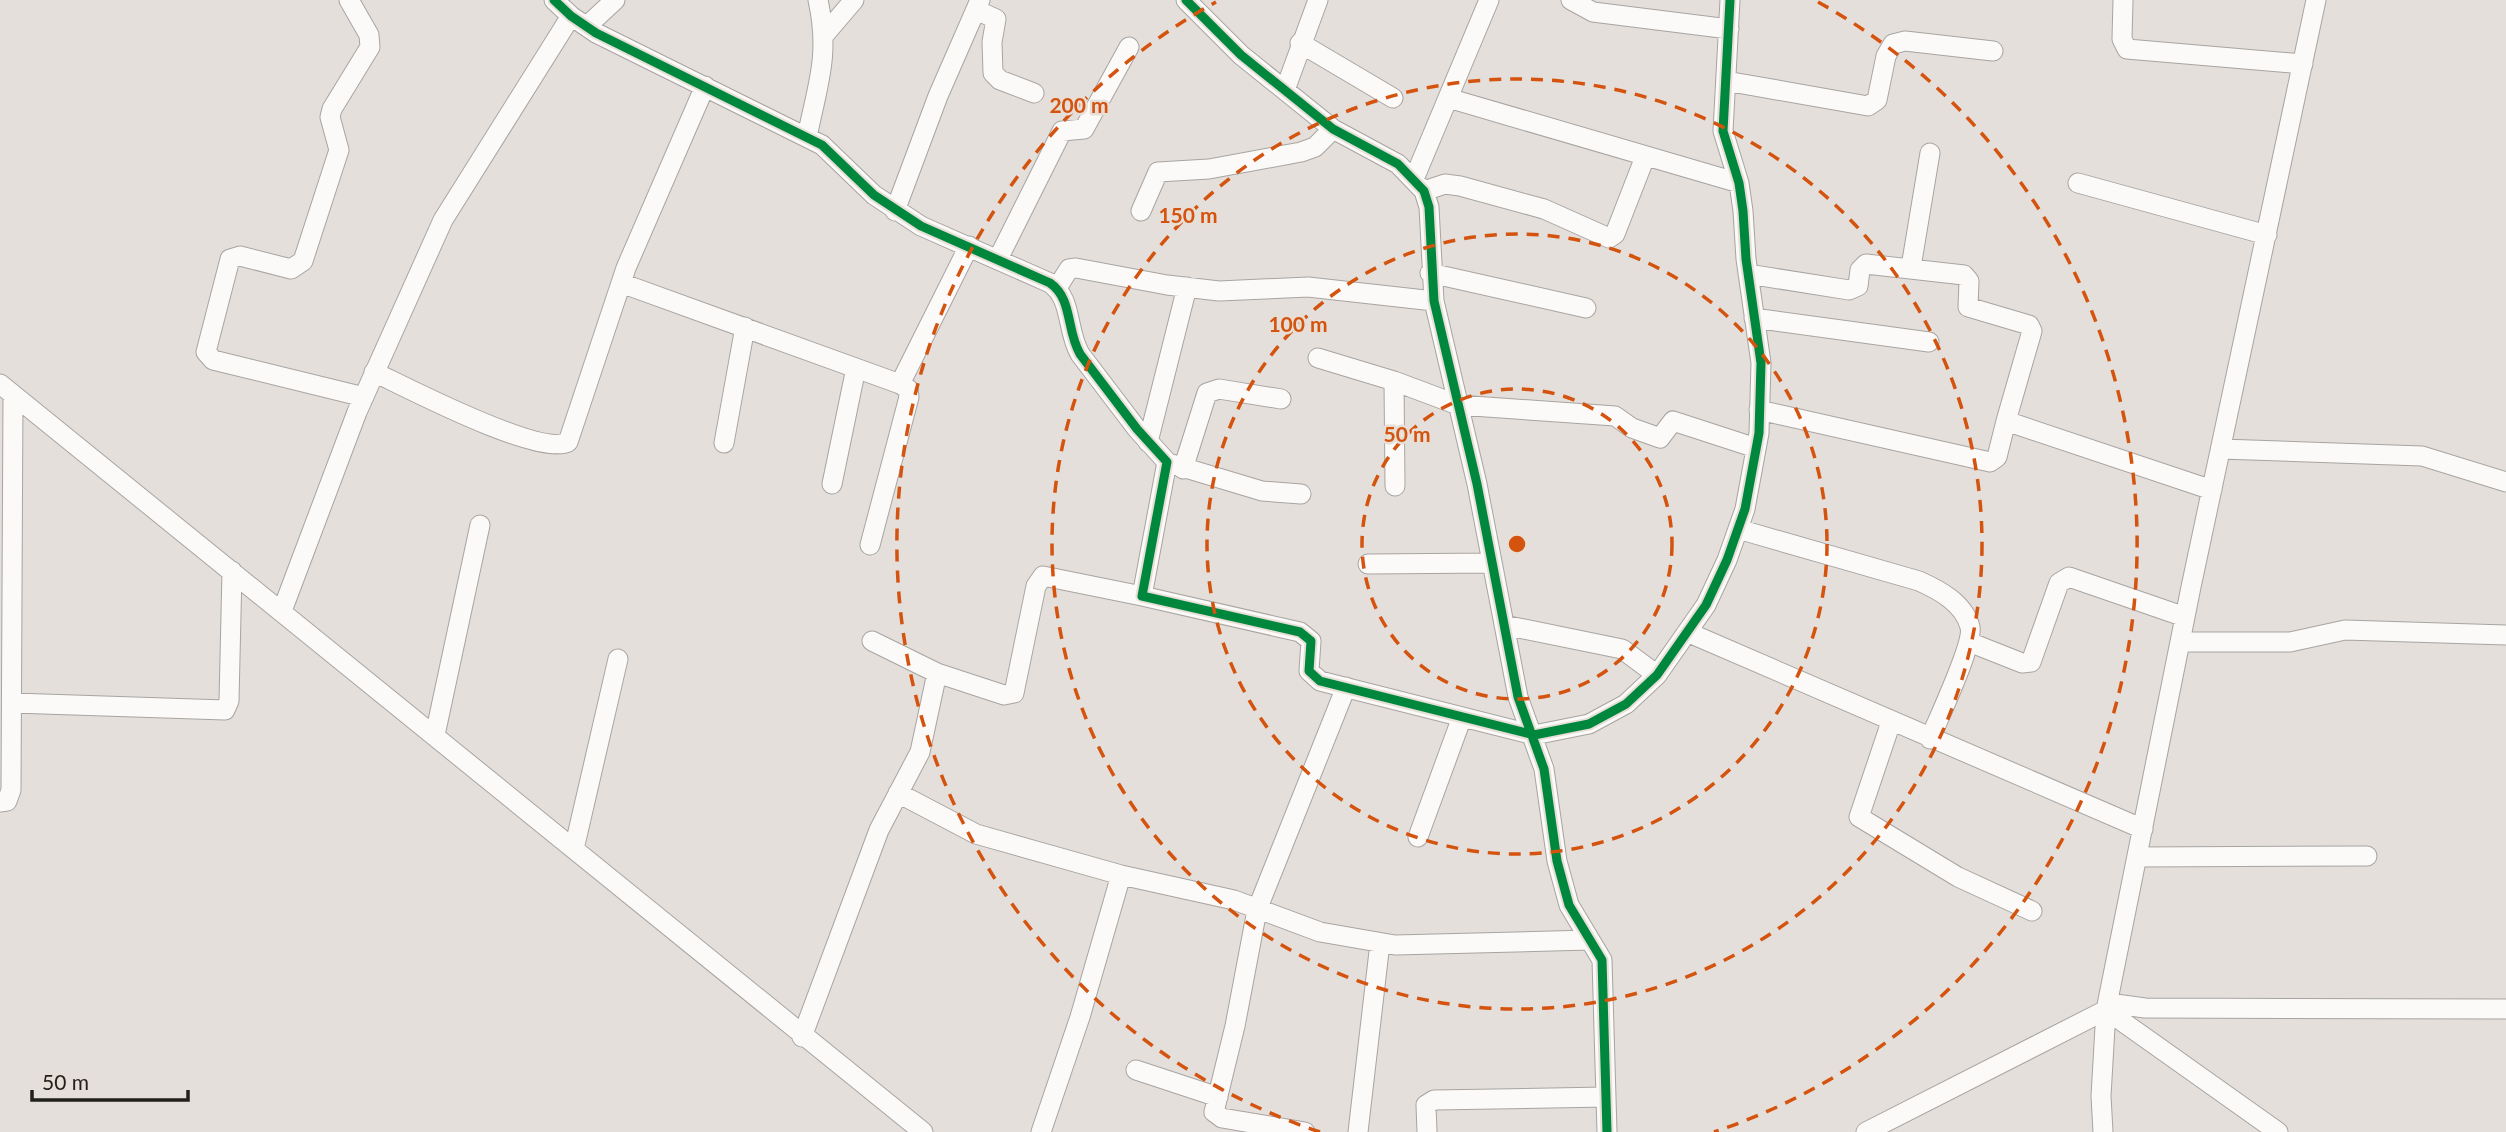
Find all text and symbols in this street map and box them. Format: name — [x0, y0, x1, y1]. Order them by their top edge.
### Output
text: 200 m — [1049, 92, 1109, 117]
text: 150 m — [1158, 202, 1218, 227]
text: 100 m — [1268, 311, 1328, 336]
text: 50 m — [1383, 421, 1431, 446]
centre of rings — [1505, 532, 1529, 556]
scale bar — [32, 1058, 187, 1102]
text: 50 m — [42, 1069, 89, 1094]

